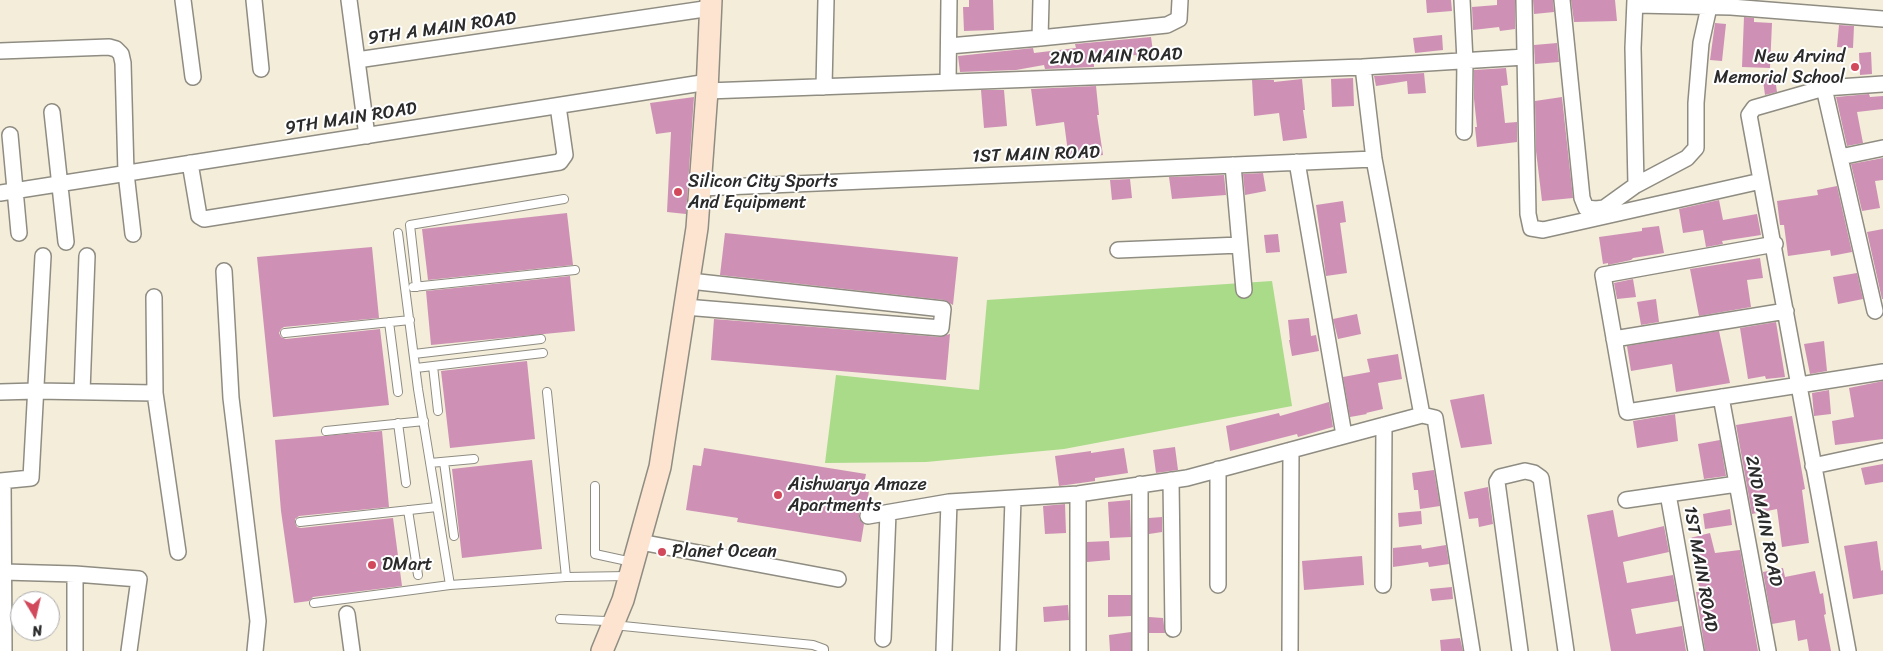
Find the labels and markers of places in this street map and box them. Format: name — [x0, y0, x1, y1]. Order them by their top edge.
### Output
place label: New Arvind Memorial School — [1714, 46, 1845, 88]
marker: New Arvind Memorial School — [1849, 61, 1861, 73]
place label: Silicon City Sports And Equipment — [688, 171, 838, 213]
marker: Silicon City Sports And Equipment — [672, 186, 684, 198]
place label: Aishwarya Amaze Apartments — [788, 474, 927, 516]
marker: Aishwarya Amaze Apartments — [772, 489, 784, 501]
place label: Planet Ocean — [672, 541, 777, 563]
marker: Planet Ocean — [656, 546, 668, 558]
place label: DMart — [382, 554, 432, 576]
marker: DMart — [366, 559, 378, 571]

